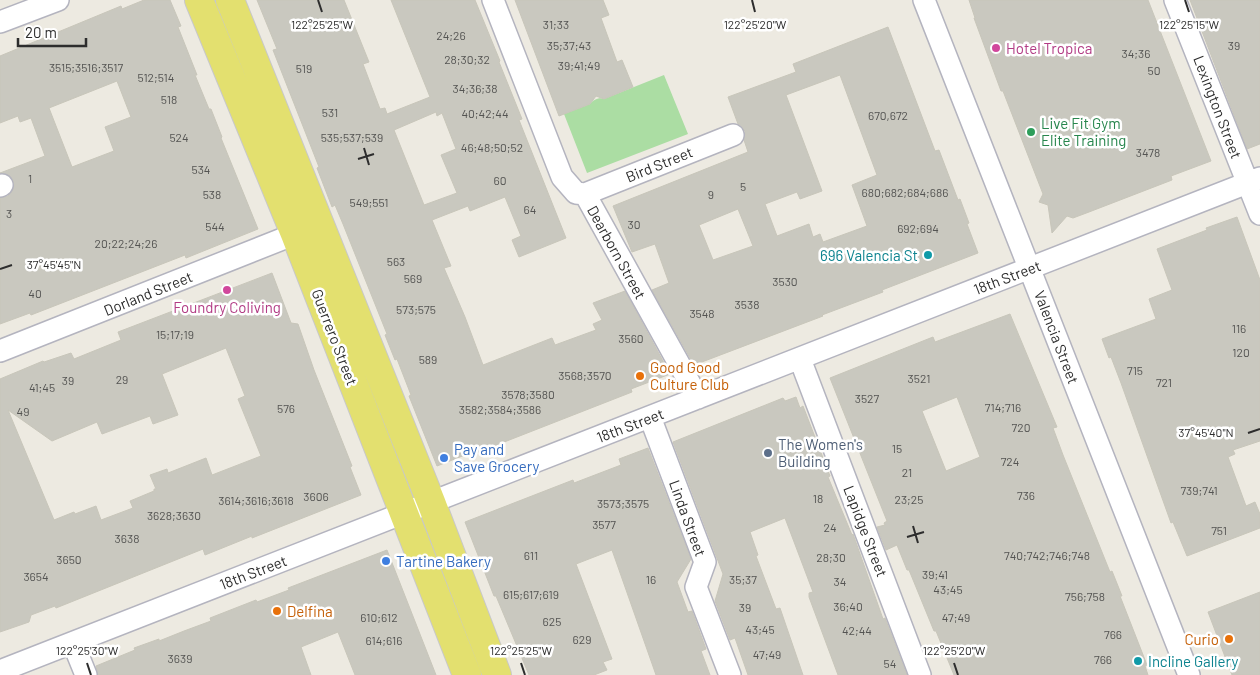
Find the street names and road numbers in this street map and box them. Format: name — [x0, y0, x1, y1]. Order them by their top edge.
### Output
street label: Lexington Street — [1190, 53, 1246, 161]
street label: Bird Street — [623, 142, 695, 186]
street label: Dearborn Street — [584, 202, 650, 302]
street label: 18th Street — [971, 256, 1043, 298]
street label: Dorland Street — [101, 267, 195, 319]
street label: Guerrero Street — [308, 286, 362, 388]
street label: Valencia Street — [1031, 288, 1083, 386]
street label: 18th Street — [594, 404, 666, 446]
street label: Linda Street — [666, 477, 710, 559]
street label: Lapidge Street — [840, 483, 892, 579]
street label: 18th Street — [217, 551, 289, 593]

